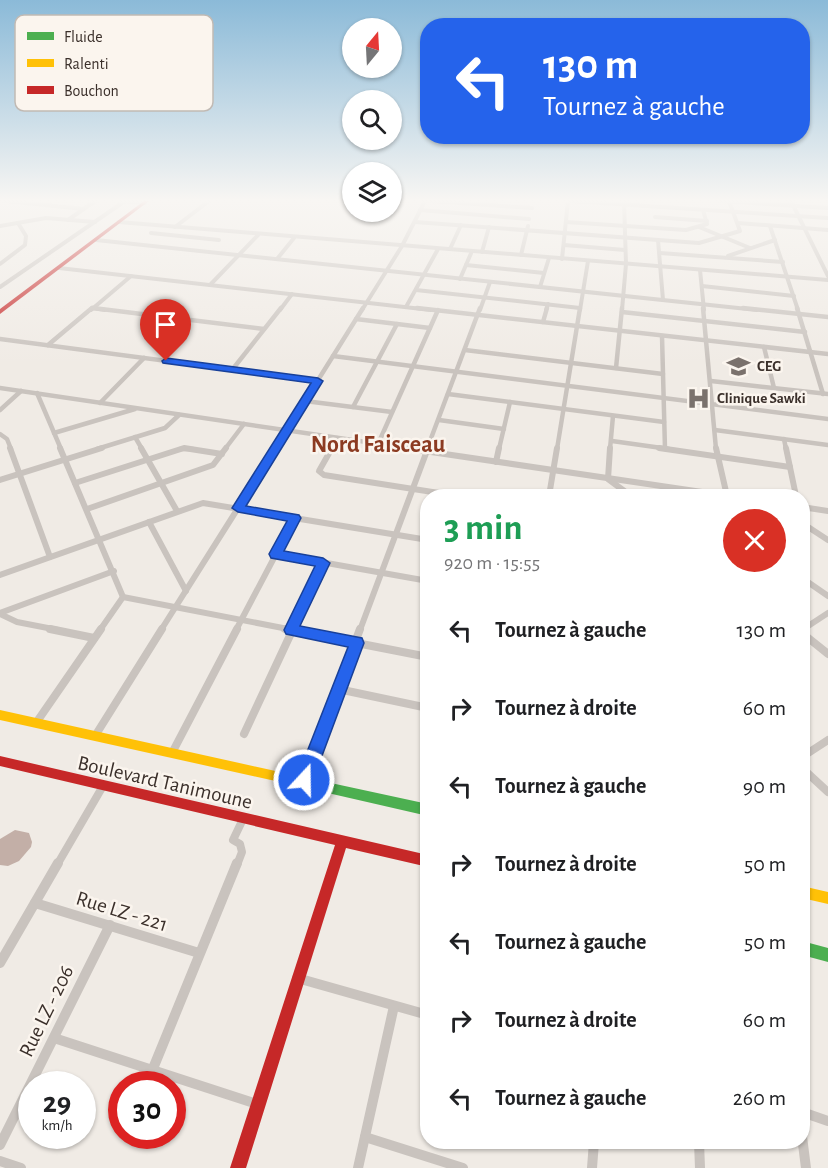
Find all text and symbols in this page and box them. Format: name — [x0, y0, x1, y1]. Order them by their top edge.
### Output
legend — [15, 15, 213, 111]
north arrow — [342, 18, 402, 78]
map controls — [342, 18, 402, 222]
text: Fluide — [64, 29, 103, 45]
icon: left — [444, 42, 522, 120]
text: 130 m — [543, 44, 638, 86]
text: Ralenti — [64, 56, 109, 72]
text: Bouchon — [64, 83, 119, 99]
button: search — [342, 90, 402, 150]
text: Tournez à gauche — [543, 93, 725, 120]
button: layers — [342, 162, 402, 222]
pin — [140, 299, 191, 361]
icon: arrive — [149, 308, 182, 341]
school or university icon: CEG — [726, 353, 752, 379]
place label: CEG — [757, 359, 781, 374]
hospital icon: Clinique Sawki — [686, 385, 712, 411]
place label: Clinique Sawki — [717, 391, 806, 406]
district label: Nord Faisceau — [311, 433, 446, 457]
button: close — [723, 509, 786, 572]
text: 3 min — [444, 510, 522, 546]
text: 920 m · 15:55 — [444, 553, 540, 573]
icon: left — [444, 614, 477, 647]
text: Tournez à gauche — [495, 619, 646, 641]
text: 130 m — [737, 619, 786, 641]
icon: right — [444, 692, 477, 725]
text: Tournez à droite — [495, 697, 637, 719]
text: 60 m — [743, 697, 786, 719]
position arrow — [272, 748, 336, 812]
street label: Boulevard Tanimoune — [76, 752, 254, 813]
icon: left — [444, 770, 477, 803]
text: Tournez à gauche — [495, 775, 646, 797]
text: 90 m — [743, 775, 786, 797]
icon: right — [444, 848, 477, 881]
text: Tournez à droite — [495, 853, 637, 875]
text: 50 m — [744, 853, 786, 875]
street label: Rue LZ - 221 — [74, 888, 170, 935]
icon: left — [444, 926, 477, 959]
text: Tournez à gauche — [495, 931, 646, 953]
text: 50 m — [744, 931, 786, 953]
street label: Rue LZ - 206 — [15, 962, 78, 1060]
icon: right — [444, 1004, 477, 1037]
text: Tournez à droite — [495, 1009, 637, 1031]
text: 60 m — [743, 1009, 786, 1031]
speed limit sign: 30 — [108, 1071, 186, 1149]
icon: left — [444, 1082, 477, 1115]
text: Tournez à gauche — [495, 1087, 646, 1109]
text: 260 m — [733, 1087, 786, 1109]
text: 29 — [43, 1088, 71, 1118]
text: km/h — [42, 1118, 72, 1133]

